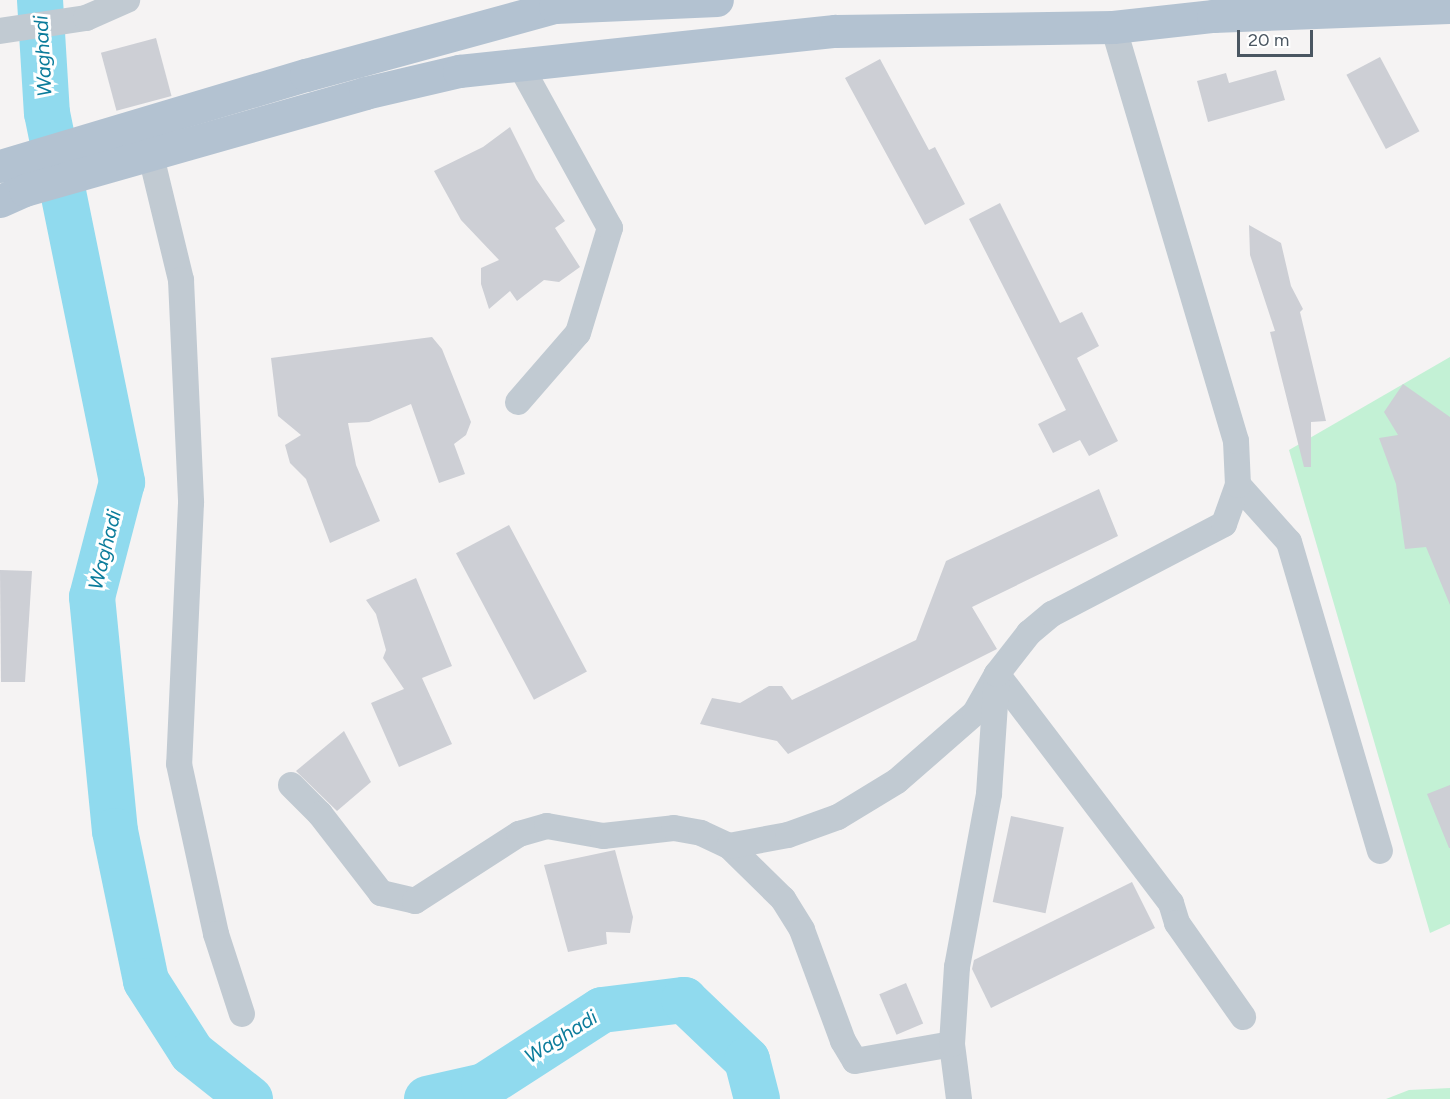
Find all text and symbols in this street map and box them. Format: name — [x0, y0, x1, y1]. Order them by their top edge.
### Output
water label: Waghadi — [29, 15, 57, 97]
scale bar — [1240, 18, 1316, 56]
text: 20 m — [1248, 29, 1289, 51]
water label: Waghadi — [84, 508, 126, 592]
water label: Waghadi — [520, 1005, 602, 1069]

